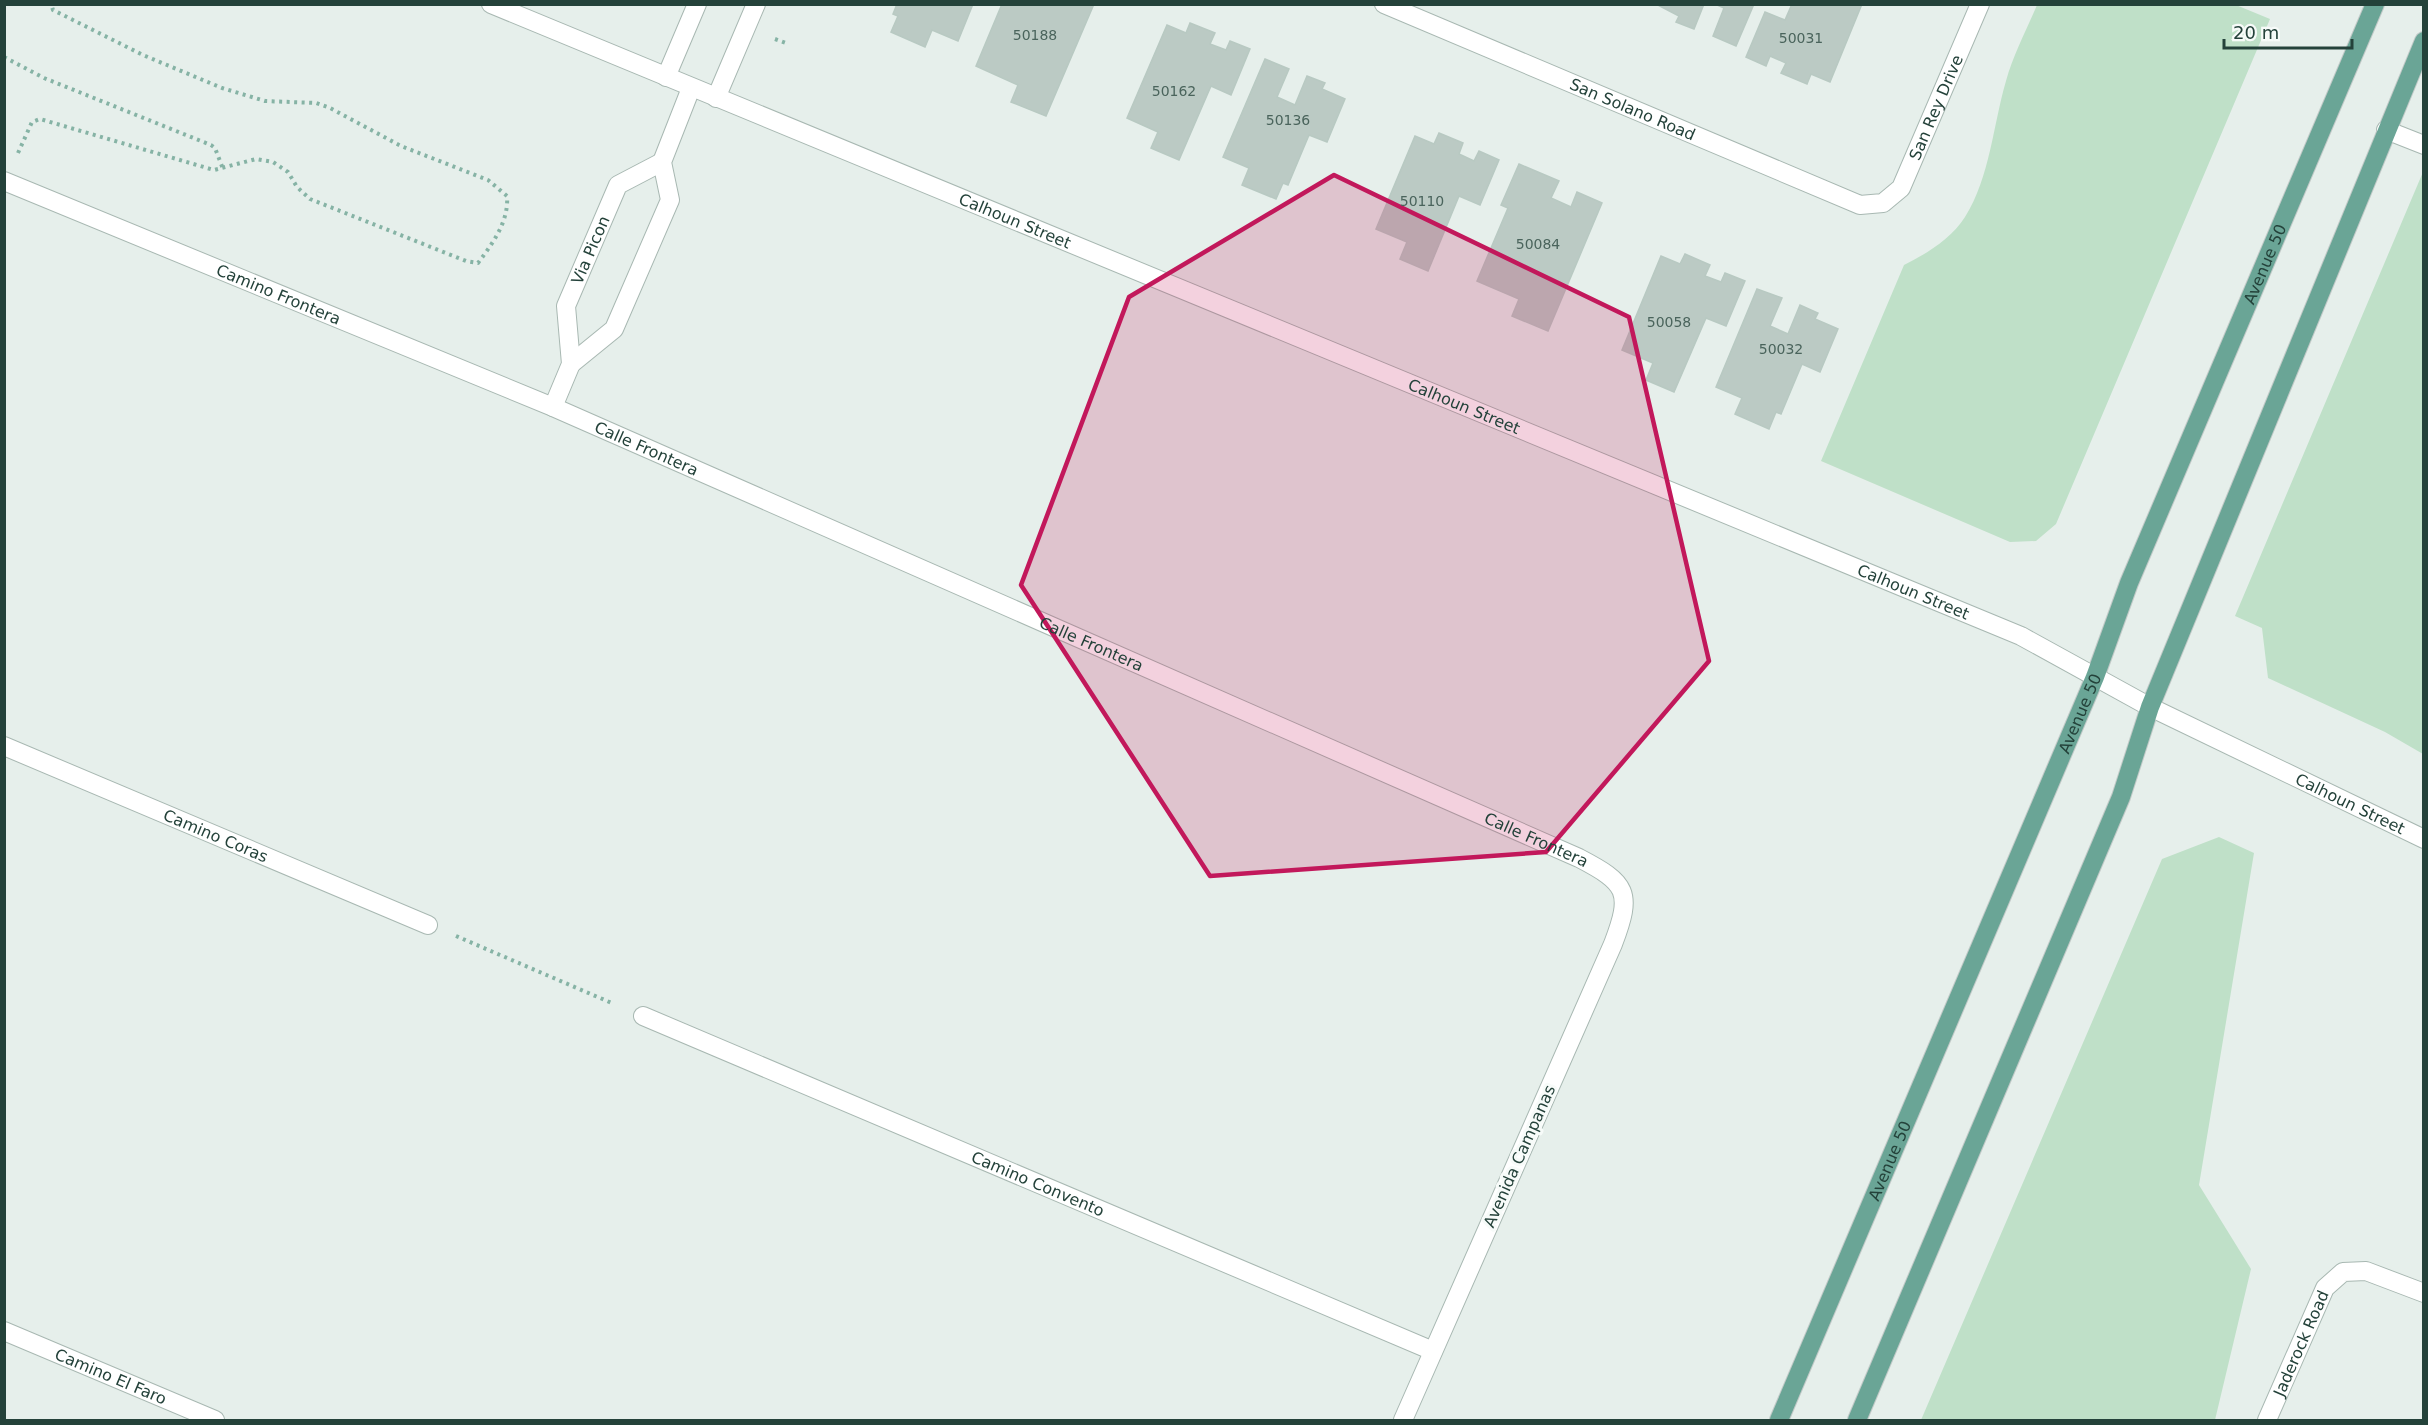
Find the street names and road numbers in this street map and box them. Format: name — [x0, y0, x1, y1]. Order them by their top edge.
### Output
street label: San Rey Drive — [1905, 52, 1967, 163]
street label: San Solano Road — [1567, 75, 1698, 144]
street label: Calhoun Street — [956, 189, 1074, 253]
street label: Via Picon — [568, 213, 614, 287]
street label: Avenue 50 — [2240, 221, 2290, 307]
street label: Camino Frontera — [213, 260, 343, 329]
street label: Calhoun Street — [1405, 375, 1523, 438]
street label: Calle Frontera — [592, 417, 701, 480]
street label: Calhoun Street — [1854, 560, 1972, 624]
street label: Calle Frontera — [1036, 613, 1146, 675]
street label: Avenue 50 — [2055, 671, 2105, 756]
street label: Calhoun Street — [2292, 769, 2408, 838]
street label: Camino Coras — [161, 805, 271, 866]
street label: Calle Frontera — [1481, 809, 1592, 871]
street label: Avenida Campanas — [1480, 1082, 1559, 1230]
street label: Avenue 50 — [1864, 1118, 1915, 1203]
street label: Camino Convento — [968, 1147, 1107, 1221]
street label: Jaderock Road — [2269, 1287, 2333, 1400]
street label: Camino El Faro — [52, 1345, 169, 1408]

